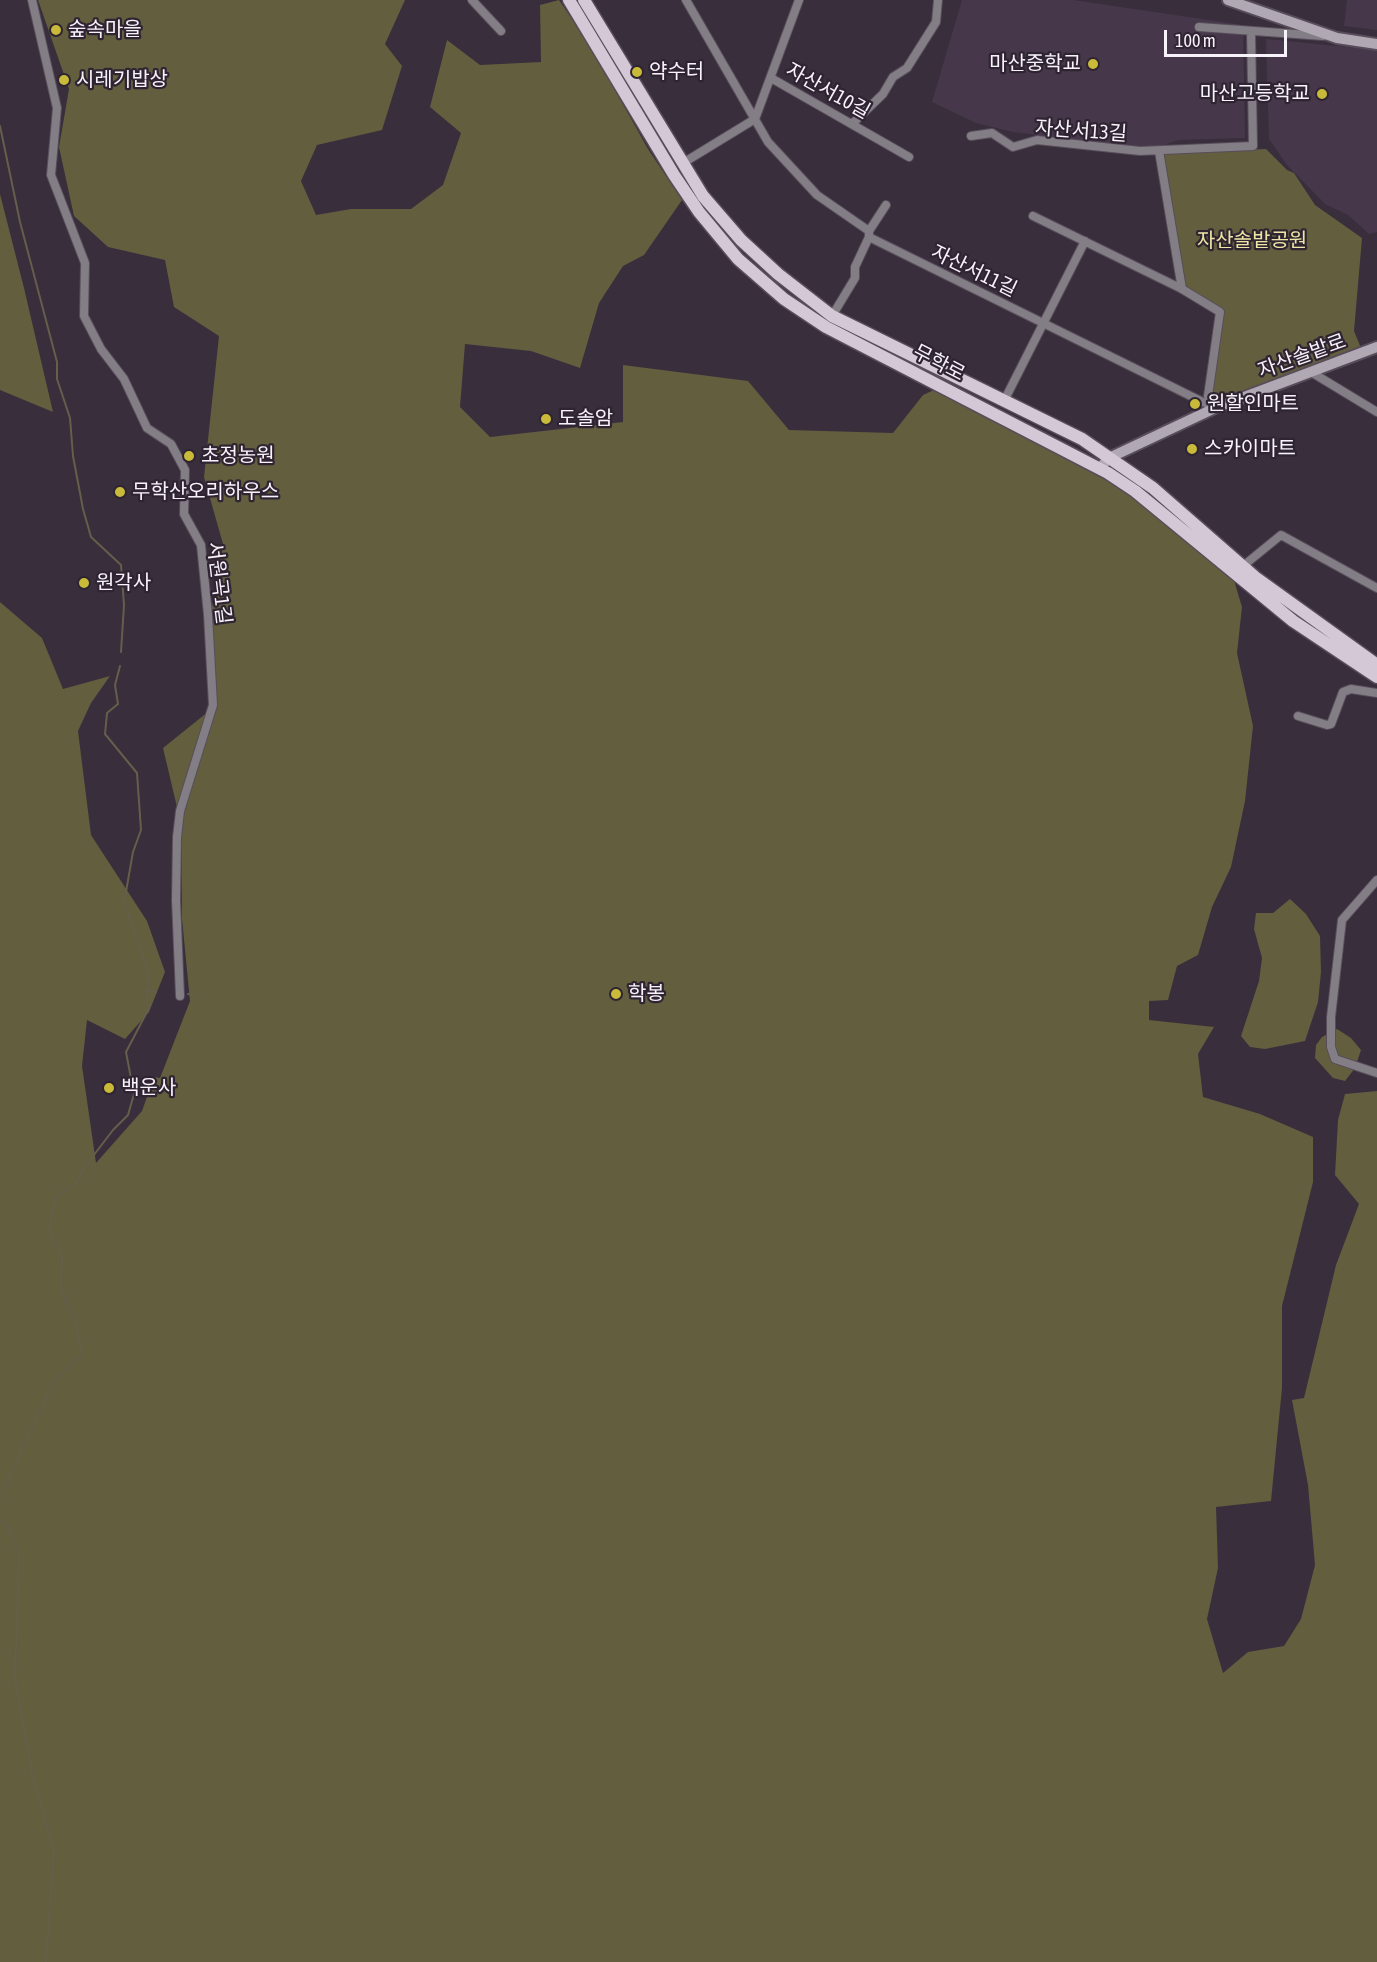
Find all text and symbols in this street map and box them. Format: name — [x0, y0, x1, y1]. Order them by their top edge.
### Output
place label: 숲속마을 — [68, 18, 142, 42]
scale bar — [1167, 18, 1290, 56]
marker: 숲속마을 — [49, 23, 63, 37]
text: 100 m — [1175, 30, 1216, 51]
place label: 마산중학교 — [989, 52, 1081, 76]
marker: 마산중학교 — [1086, 57, 1100, 71]
street label: 자산서10길 — [782, 58, 874, 124]
place label: 약수터 — [649, 60, 704, 84]
marker: 약수터 — [630, 65, 644, 79]
place label: 시레기밥상 — [76, 68, 168, 92]
marker: 시레기밥상 — [57, 73, 71, 87]
place label: 마산고등학교 — [1200, 82, 1310, 106]
marker: 마산고등학교 — [1315, 87, 1329, 101]
street label: 자산서13길 — [1034, 116, 1128, 146]
park label: 자산솔밭공원 — [1197, 229, 1307, 253]
street label: 자산서11길 — [927, 240, 1021, 302]
street label: 자산솔밭로 — [1255, 329, 1349, 383]
street label: 무학로 — [909, 340, 969, 386]
place label: 원할인마트 — [1207, 392, 1299, 416]
marker: 원할인마트 — [1188, 397, 1202, 411]
place label: 도솔암 — [558, 407, 613, 431]
marker: 도솔암 — [539, 412, 553, 426]
place label: 스카이마트 — [1204, 437, 1296, 461]
marker: 스카이마트 — [1185, 442, 1199, 456]
place label: 초정농원 — [201, 444, 275, 468]
marker: 초정농원 — [182, 449, 196, 463]
place label: 무학산오리하우스 — [132, 480, 279, 504]
marker: 무학산오리하우스 — [113, 485, 127, 499]
street label: 서원곡1길 — [202, 540, 236, 626]
place label: 원각사 — [96, 571, 151, 595]
marker: 원각사 — [77, 576, 91, 590]
place label: 학봉 — [628, 982, 665, 1006]
marker: 학봉 — [609, 987, 623, 1001]
place label: 백운사 — [121, 1076, 176, 1100]
marker: 백운사 — [102, 1081, 116, 1095]

